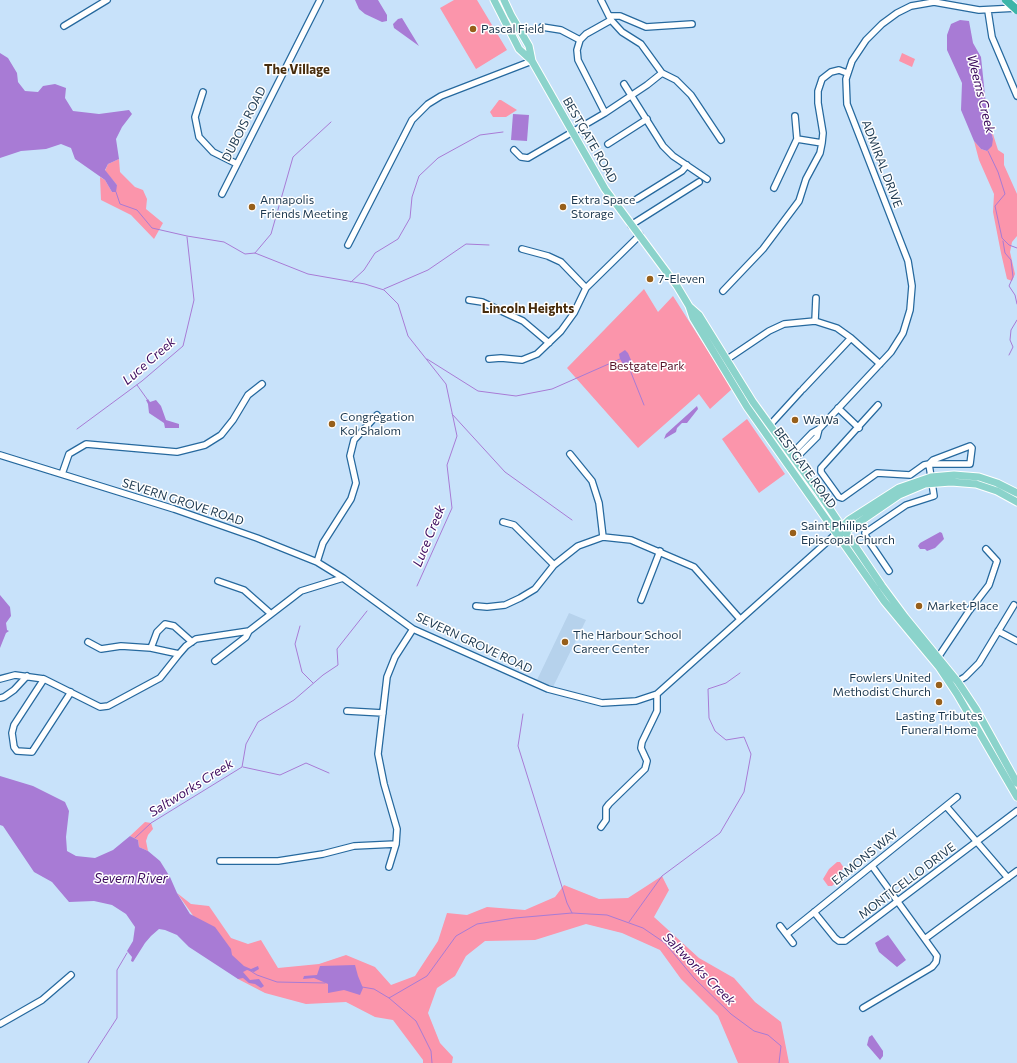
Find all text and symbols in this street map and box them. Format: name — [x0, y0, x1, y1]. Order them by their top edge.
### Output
place label: Pascal Field — [481, 22, 544, 36]
marker: Pascal Field — [468, 24, 478, 34]
water label: Weems Creek — [964, 53, 998, 135]
district label: The Village — [264, 62, 330, 78]
street label: DUBOIS ROAD — [219, 84, 269, 164]
street label: BESTGATE ROAD — [560, 95, 620, 185]
street label: ADMIRAL DRIVE — [859, 118, 905, 210]
place label: Annapolis Friends Meeting — [260, 193, 348, 221]
place label: Extra Space Storage — [571, 193, 635, 221]
marker: Annapolis Friends Meeting — [247, 202, 257, 212]
marker: Extra Space Storage — [558, 202, 568, 212]
place label: 7-Eleven — [658, 272, 705, 286]
marker: 7-Eleven — [645, 274, 655, 284]
district label: Lincoln Heights — [482, 301, 574, 317]
water label: Luce Creek — [119, 334, 179, 388]
park label: Bestgate Park — [609, 359, 685, 373]
place label: Congregation Kol Shalom — [340, 410, 414, 438]
place label: WaWa — [803, 413, 839, 427]
marker: WaWa — [790, 415, 800, 425]
marker: Congregation Kol Shalom — [327, 419, 337, 429]
street label: BESTGATE ROAD — [771, 425, 839, 511]
street label: SEVERN GROVE ROAD — [120, 476, 246, 528]
water label: Luce Creek — [410, 503, 448, 569]
place label: Saint Philips Episcopal Church — [801, 519, 895, 547]
marker: Saint Philips Episcopal Church — [788, 528, 798, 538]
place label: Market Place — [927, 599, 998, 613]
marker: Market Place — [914, 601, 924, 611]
street label: SEVERN GROVE ROAD — [413, 610, 535, 676]
place label: The Harbour School Career Center — [573, 628, 682, 656]
marker: The Harbour School Career Center — [560, 637, 570, 647]
place label: Fowlers United Methodist Church — [832, 671, 931, 699]
marker: Fowlers United Methodist Church — [934, 680, 944, 690]
marker: Lasting Tributes Funeral Home — [934, 697, 944, 707]
place label: Lasting Tributes Funeral Home — [895, 709, 983, 737]
water label: Saltworks Creek — [146, 756, 236, 820]
street label: EAMONS WAY — [829, 826, 901, 888]
street label: MONTICELLO DRIVE — [856, 840, 958, 922]
water label: Severn River — [94, 871, 168, 887]
water label: Saltworks Creek — [659, 929, 739, 1009]

